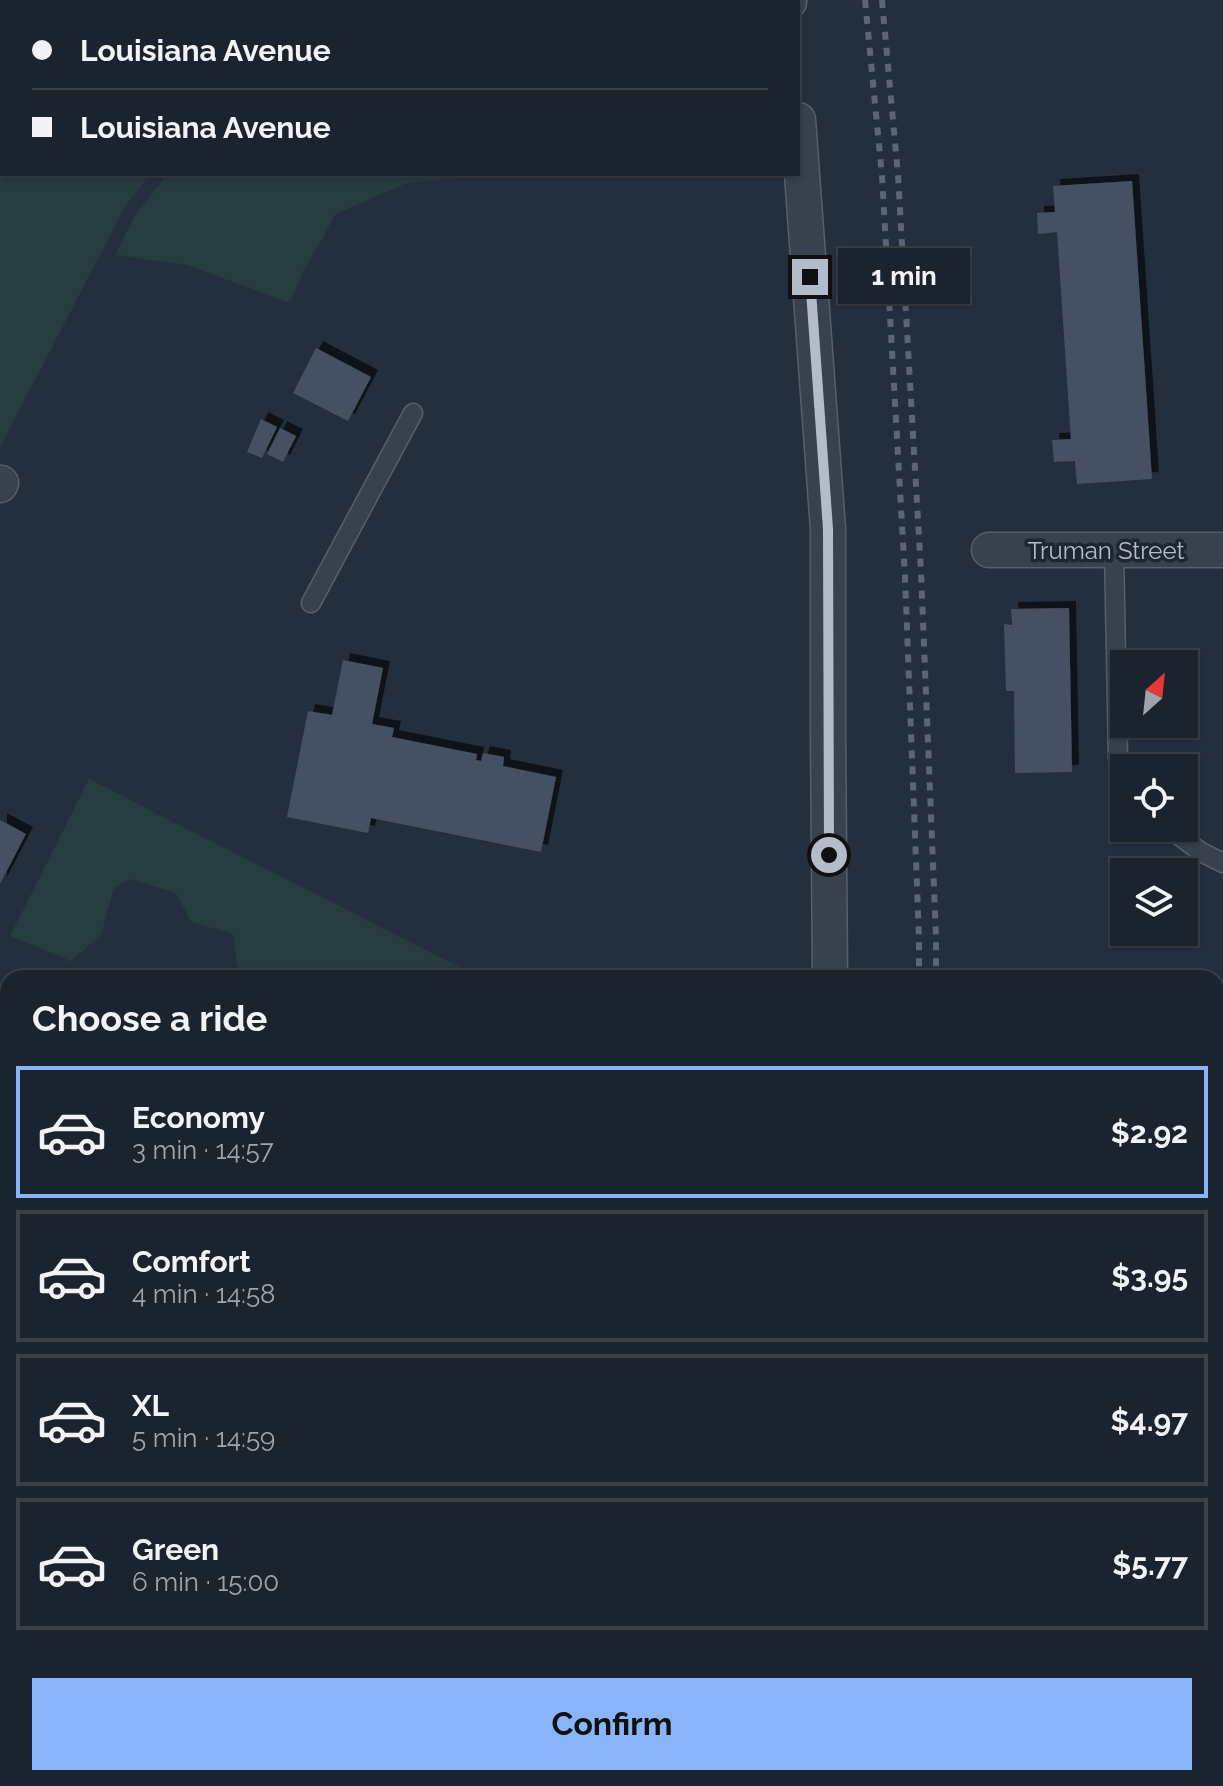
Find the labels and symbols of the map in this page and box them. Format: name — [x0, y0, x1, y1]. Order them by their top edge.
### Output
callout: 1 min — [838, 249, 970, 305]
route end — [792, 259, 828, 295]
street label: Truman Street — [1028, 536, 1184, 565]
north arrow — [1110, 650, 1198, 738]
route start — [811, 837, 847, 873]

